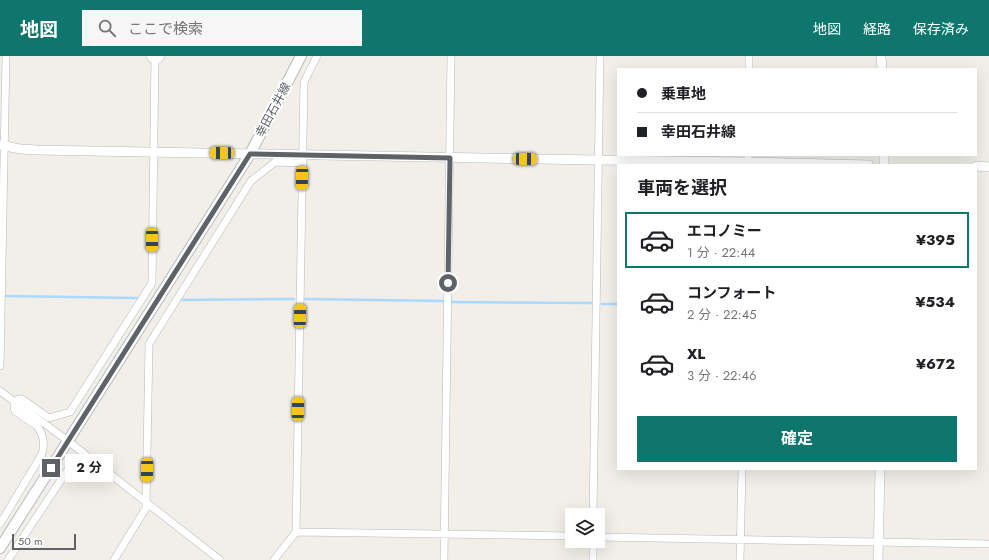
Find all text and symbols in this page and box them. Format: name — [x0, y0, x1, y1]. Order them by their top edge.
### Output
search box — [82, 10, 362, 46]
text: 地図 — [20, 16, 58, 43]
icon: search — [96, 17, 118, 39]
text: ここで検索 — [128, 18, 203, 40]
text: 地図 — [813, 19, 841, 39]
text: 経路 — [863, 19, 891, 39]
text: 保存済み — [913, 19, 969, 39]
street label: 幸田石井線 — [251, 79, 295, 141]
text: 乗車地 — [661, 83, 706, 105]
text: 幸田石井線 — [661, 121, 736, 143]
car — [210, 147, 234, 159]
car — [513, 153, 537, 165]
car — [296, 166, 308, 190]
text: 車両を選択 — [637, 175, 727, 201]
text: エコノミー — [687, 220, 762, 242]
icon: car — [639, 222, 675, 258]
car — [146, 228, 158, 252]
text: ¥395 — [916, 229, 955, 251]
text: 1 分 · 22:44 — [687, 243, 755, 262]
route start — [439, 274, 457, 292]
text: コンフォート — [687, 282, 777, 304]
icon: car — [639, 284, 675, 320]
text: ¥534 — [916, 291, 955, 313]
car — [294, 304, 306, 328]
text: 2 分 · 22:45 — [687, 305, 757, 324]
text: XL — [687, 343, 705, 365]
icon: car — [639, 346, 675, 382]
text: ¥672 — [916, 353, 955, 375]
text: 3 分 · 22:46 — [687, 366, 756, 385]
car — [292, 397, 304, 421]
button: 確定 — [637, 416, 957, 462]
callout: 2 分 — [65, 454, 113, 482]
text: 2 分 — [76, 458, 102, 477]
car — [141, 458, 153, 482]
route end — [42, 459, 60, 477]
map controls — [565, 508, 605, 548]
button: layers — [565, 508, 605, 548]
scale bar — [12, 532, 76, 551]
text: 50 m — [18, 533, 43, 549]

